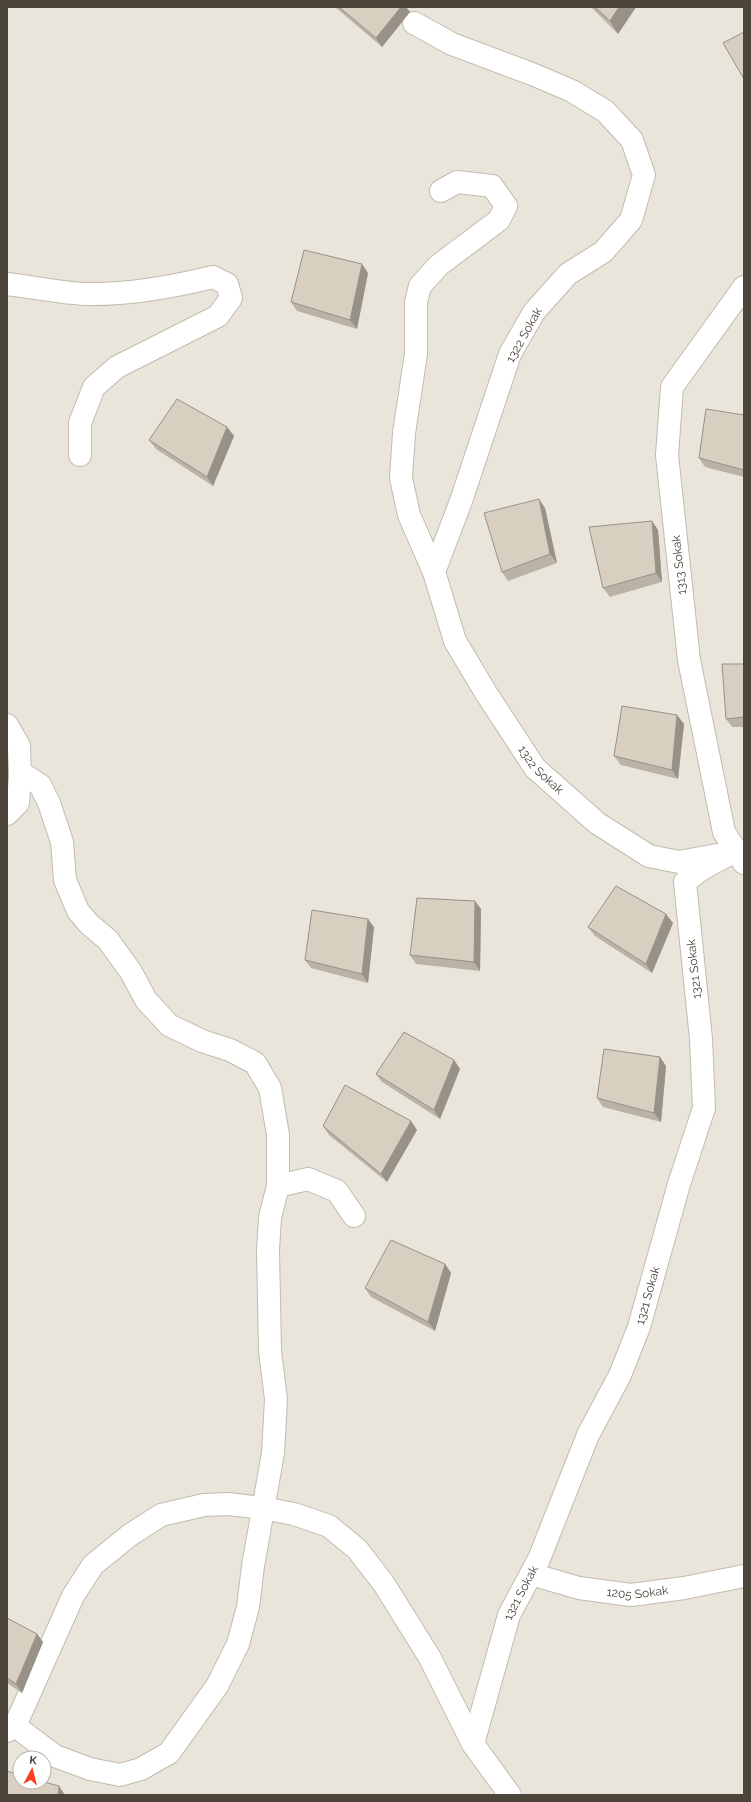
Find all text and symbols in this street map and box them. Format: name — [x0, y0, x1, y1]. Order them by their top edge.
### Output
street label: 1322 Sokak — [503, 304, 545, 365]
street label: 1313 Sokak — [669, 534, 689, 595]
street label: 1322 Sokak — [515, 743, 567, 797]
street label: 1321 Sokak — [684, 938, 704, 999]
street label: 1321 Sokak — [633, 1264, 663, 1326]
street label: 1321 Sokak — [501, 1563, 541, 1622]
street label: 1205 Sokak — [606, 1583, 670, 1602]
north arrow — [12, 1750, 52, 1790]
text: K — [29, 1754, 38, 1768]

